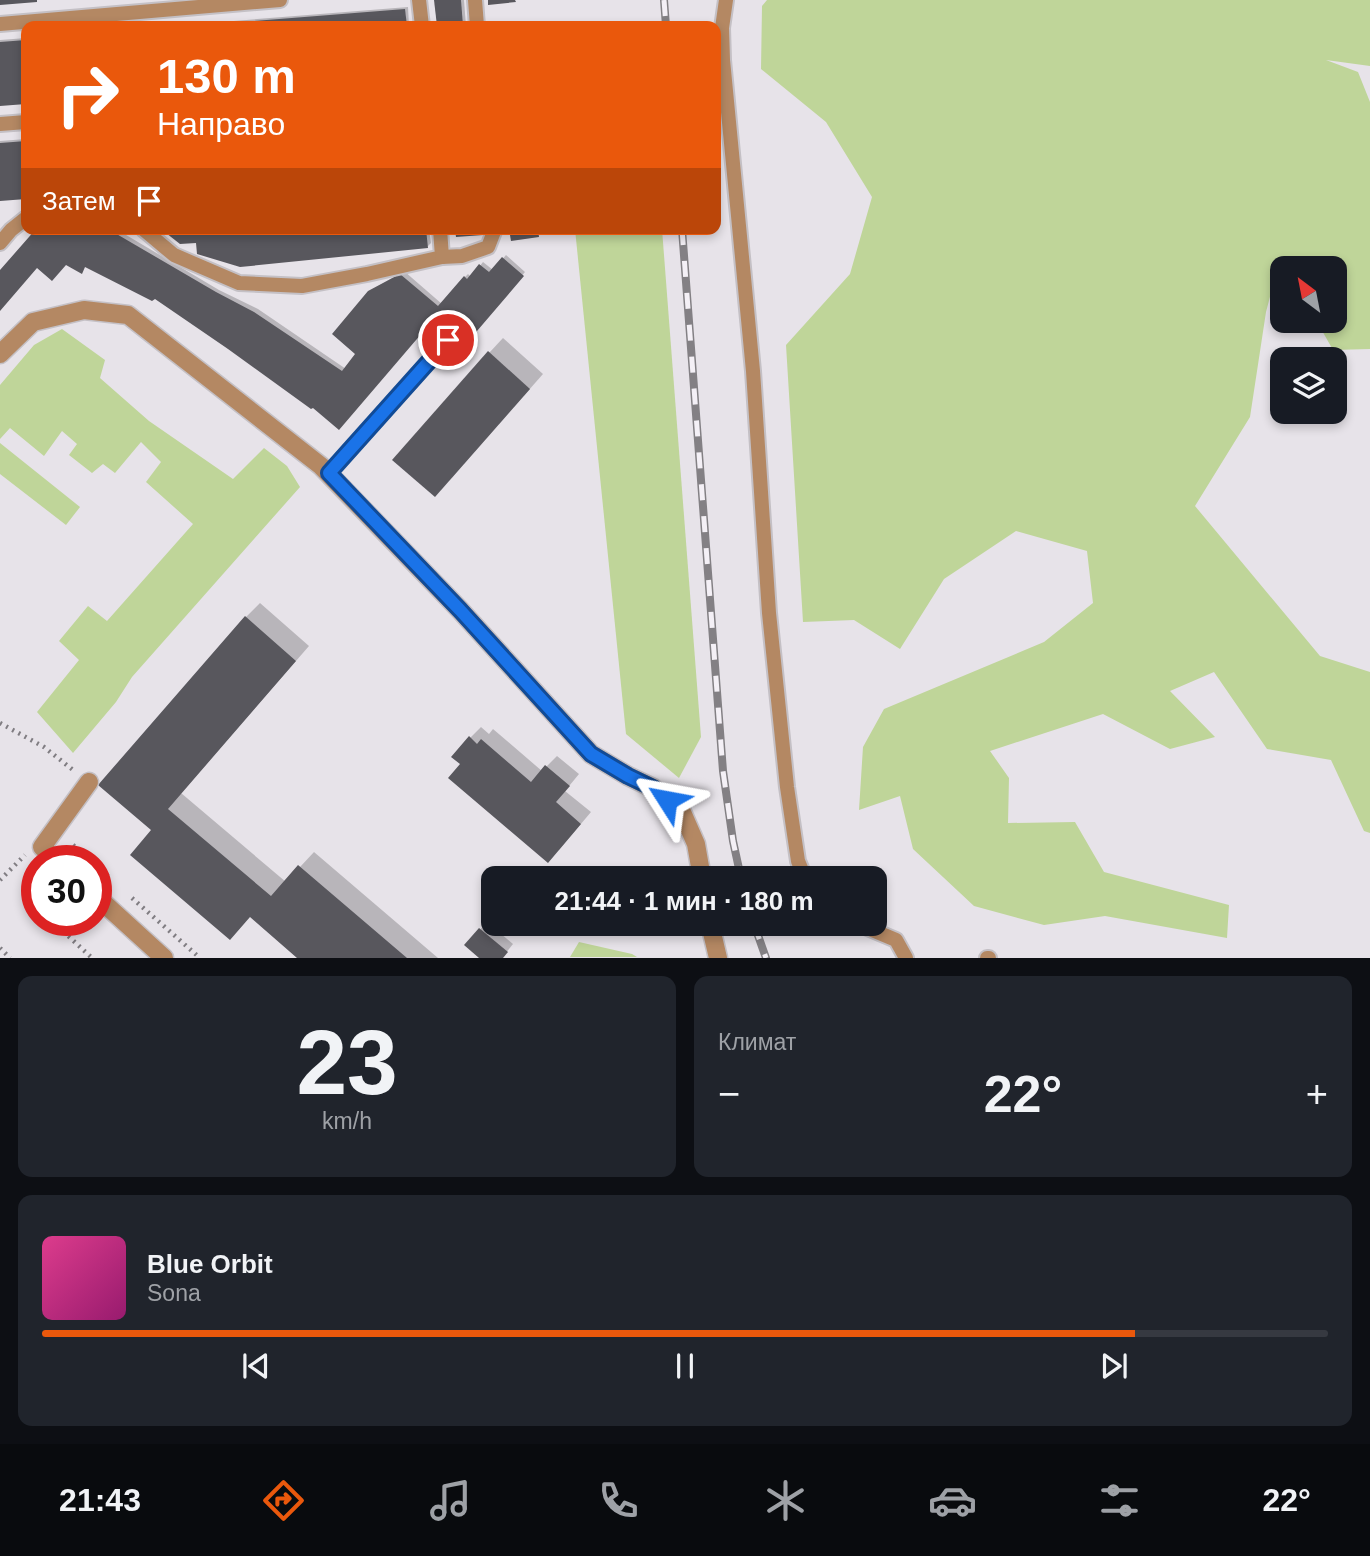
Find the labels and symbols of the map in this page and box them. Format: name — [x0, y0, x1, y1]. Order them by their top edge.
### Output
north arrow — [1270, 256, 1348, 332]
pin — [418, 310, 478, 370]
position arrow — [630, 763, 704, 837]
speed limit sign: 30 — [21, 845, 112, 936]

